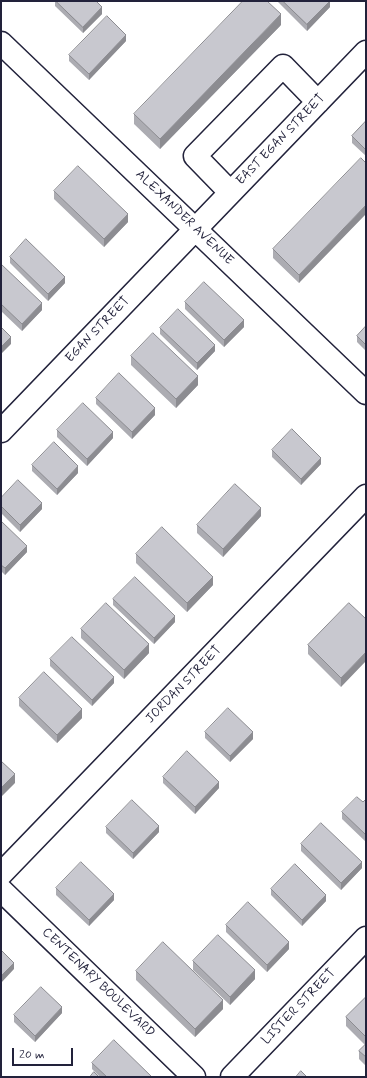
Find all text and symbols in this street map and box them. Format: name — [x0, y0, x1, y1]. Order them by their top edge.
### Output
street label: EAST EGAN STREET — [233, 91, 329, 189]
street label: ALEXANDER AVENUE — [132, 167, 236, 269]
street label: EGAN STREET — [63, 294, 133, 366]
street label: JORDAN STREET — [143, 643, 225, 727]
street label: CENTENARY BOULEVARD — [38, 925, 158, 1041]
street label: LISTER STREET — [259, 966, 339, 1048]
scale bar — [14, 1040, 75, 1066]
text: 20 m — [19, 1047, 45, 1063]

